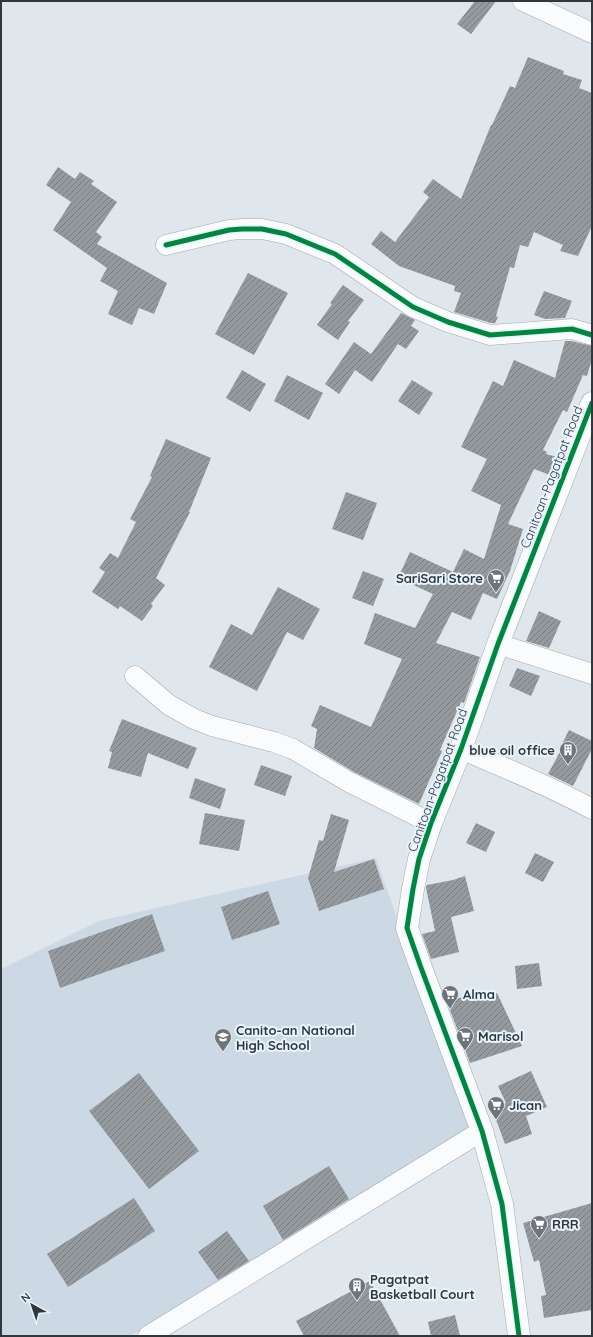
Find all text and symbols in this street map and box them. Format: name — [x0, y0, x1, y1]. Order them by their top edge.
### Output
street label: Canitoan-Pagatpat Road — [516, 404, 586, 550]
supermarket icon: SariSari Store — [486, 568, 506, 593]
place label: SariSari Store — [396, 570, 483, 586]
street label: Canitoan-Pagatpat Road — [404, 706, 470, 854]
building icon: blue oil office — [558, 740, 578, 765]
place label: blue oil office — [469, 742, 555, 758]
supermarket icon: Alma — [440, 984, 460, 1009]
place label: Alma — [463, 986, 495, 1002]
place label: Canito-an National High School — [236, 1022, 355, 1053]
supermarket icon: Marisol — [455, 1026, 475, 1051]
school or university icon: Canito-an National High School — [213, 1027, 233, 1052]
place label: Marisol — [478, 1028, 523, 1044]
supermarket icon: Jican — [486, 1095, 506, 1120]
place label: Jican — [509, 1097, 542, 1113]
supermarket icon: RRR — [529, 1214, 549, 1239]
place label: RRR — [552, 1216, 579, 1232]
place label: Pagatpat Basketball Court — [370, 1271, 475, 1302]
building icon: Pagatpat Basketball Court — [347, 1276, 367, 1301]
north arrow — [12, 1285, 52, 1325]
text: N — [18, 1289, 33, 1305]

